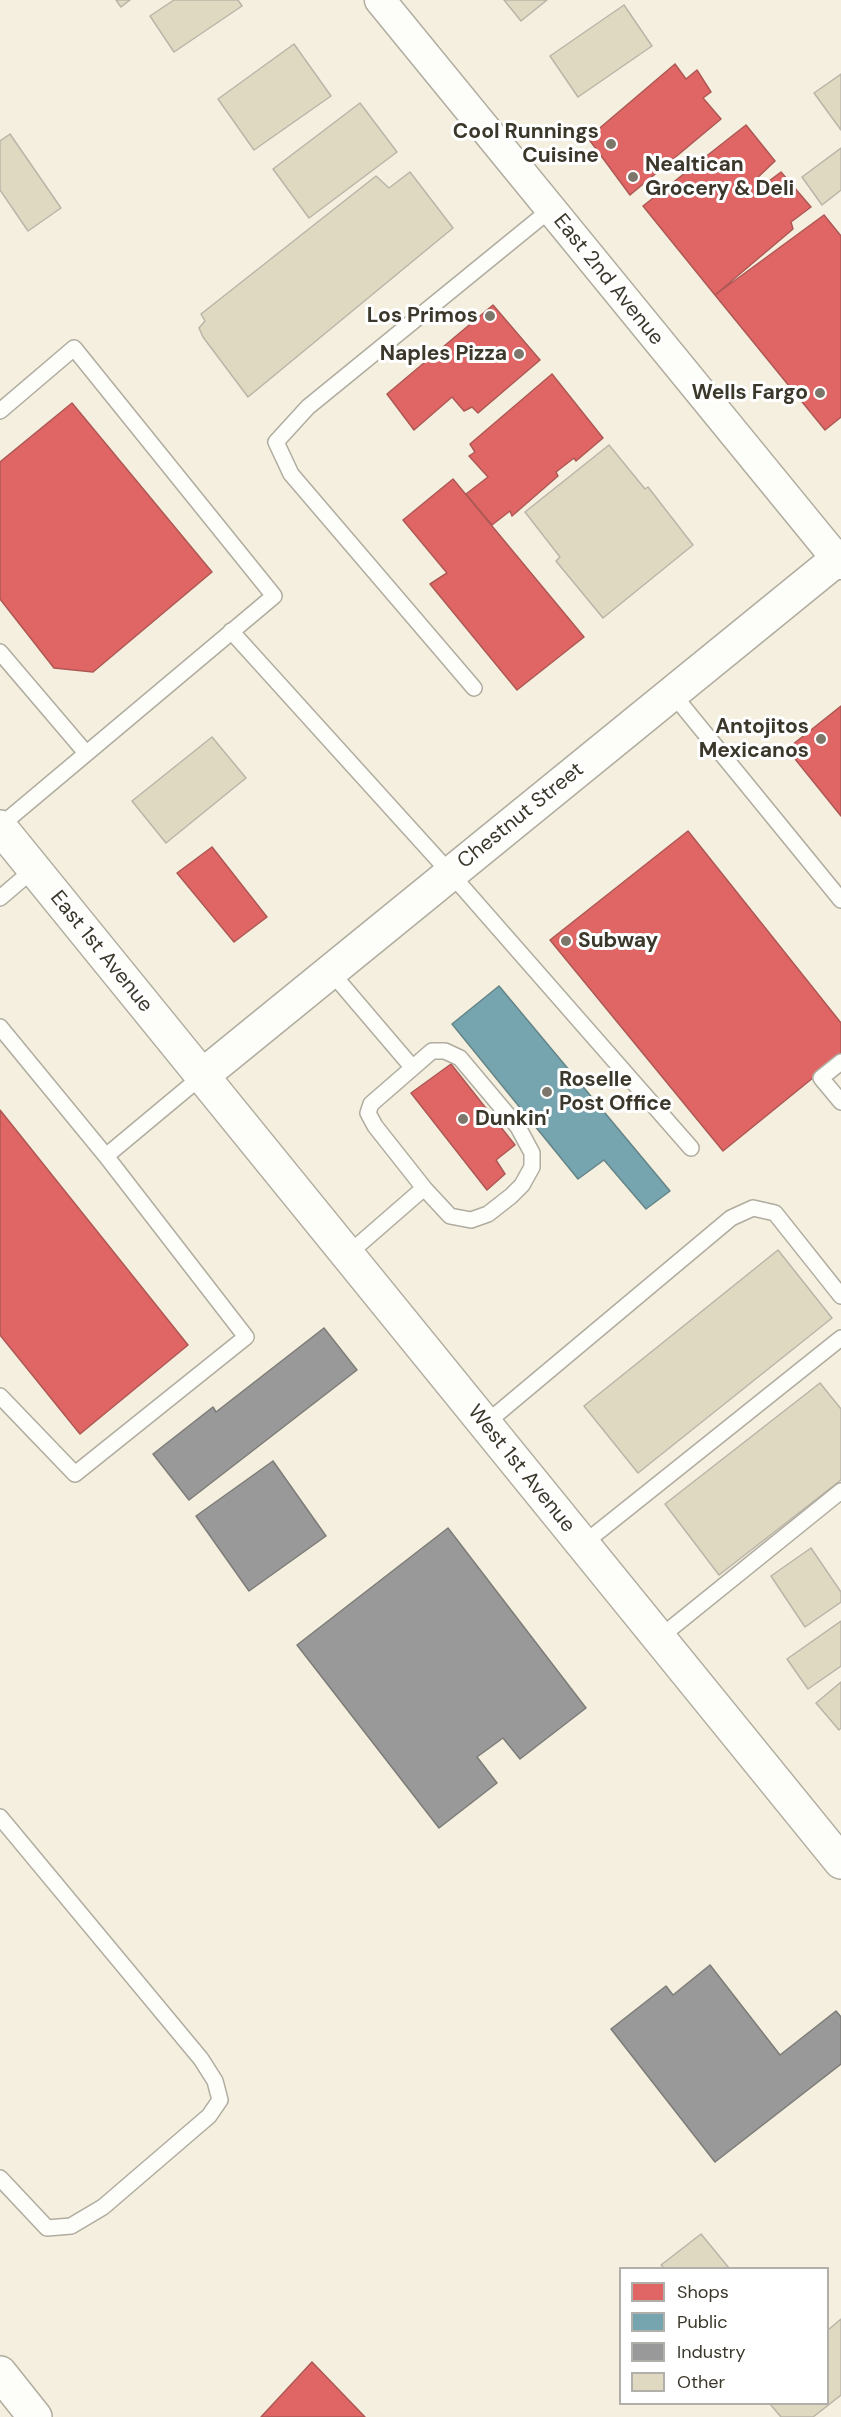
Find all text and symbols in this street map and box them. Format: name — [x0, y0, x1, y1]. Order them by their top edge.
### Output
place label: Cool Runnings Cuisine — [453, 119, 599, 169]
marker: Cool Runnings Cuisine — [604, 137, 618, 151]
place label: Nealtican Grocery & Deli — [645, 152, 794, 202]
marker: Nealtican Grocery & Deli — [626, 170, 640, 184]
street label: East 2nd Avenue — [547, 209, 669, 351]
place label: Los Primos — [367, 303, 478, 329]
marker: Los Primos — [483, 309, 497, 323]
place label: Naples Pizza — [380, 341, 507, 367]
marker: Naples Pizza — [512, 347, 526, 361]
place label: Wells Fargo — [691, 380, 808, 406]
marker: Wells Fargo — [813, 386, 827, 400]
place label: Antojitos Mexicanos — [699, 714, 809, 764]
marker: Antojitos Mexicanos — [814, 732, 828, 746]
street label: Chestnut Street — [453, 758, 589, 874]
street label: East 1st Avenue — [44, 886, 158, 1018]
place label: Subway — [578, 928, 658, 954]
marker: Subway — [559, 934, 573, 948]
place label: Roselle Post Office — [559, 1067, 672, 1117]
marker: Roselle Post Office — [540, 1085, 554, 1099]
place label: Dunkin' — [475, 1106, 550, 1132]
marker: Dunkin' — [456, 1112, 470, 1126]
street label: West 1st Avenue — [462, 1400, 580, 1538]
legend — [619, 2267, 829, 2405]
text: Shops — [677, 2280, 729, 2304]
text: Public — [677, 2310, 728, 2334]
text: Industry — [677, 2340, 746, 2364]
text: Other — [677, 2370, 725, 2394]

